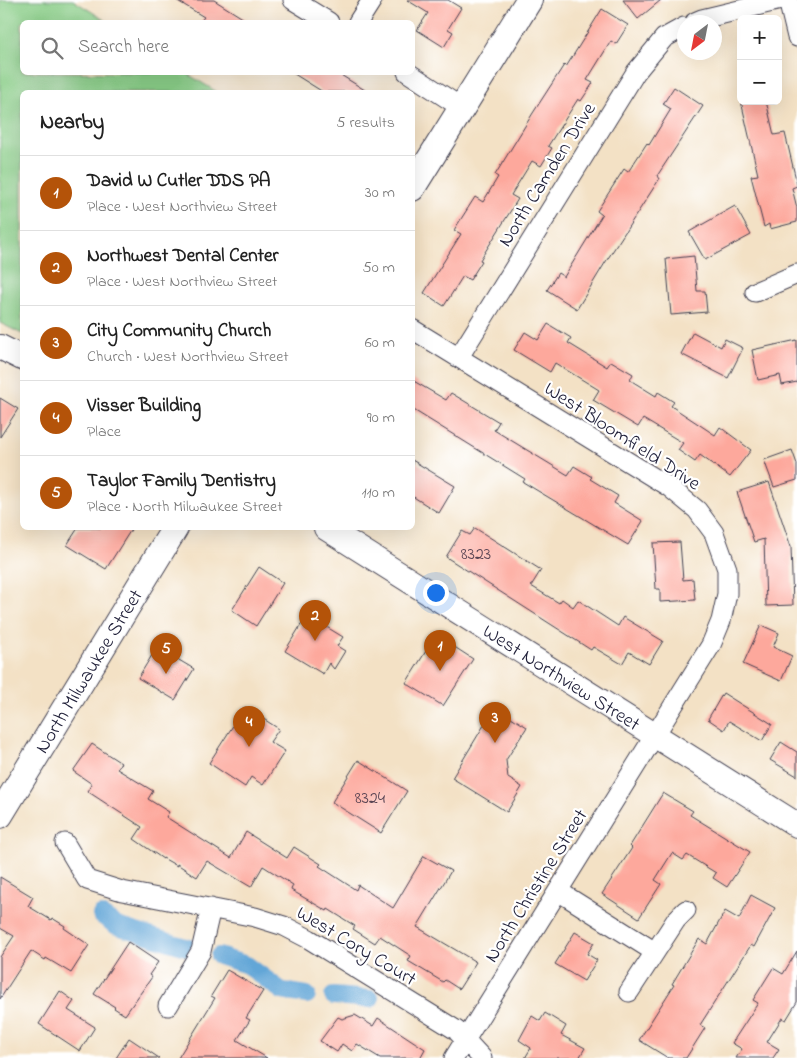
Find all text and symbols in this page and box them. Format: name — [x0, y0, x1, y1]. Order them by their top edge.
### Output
north arrow — [677, 15, 722, 60]
map controls — [737, 15, 782, 105]
button: + — [737, 15, 782, 60]
search box — [20, 20, 415, 75]
icon: search — [38, 34, 66, 62]
text: Search here — [78, 34, 169, 61]
button: − — [737, 60, 782, 105]
street label: North Camden Drive — [492, 97, 604, 253]
text: Nearby — [40, 108, 104, 138]
text: 5 results — [336, 111, 395, 135]
text: David W Cutler DDS PA — [87, 168, 271, 195]
text: 1 — [53, 181, 59, 205]
text: 30 m — [365, 181, 395, 205]
text: Place · West Northview Street — [87, 195, 278, 219]
text: Northwest Dental Center — [87, 243, 278, 270]
text: 2 — [52, 256, 60, 280]
text: 50 m — [363, 256, 395, 280]
text: Place · West Northview Street — [87, 270, 278, 294]
text: City Community Church — [87, 318, 271, 345]
text: 3 — [53, 331, 59, 355]
text: 60 m — [365, 331, 395, 355]
text: Church · West Northview Street — [87, 345, 289, 369]
street label: West Bloomfield Drive — [538, 376, 706, 499]
text: Visser Building — [87, 393, 201, 420]
text: 4 — [53, 406, 59, 430]
text: 90 m — [367, 406, 395, 430]
text: Place — [87, 420, 121, 444]
text: Taylor Family Dentistry — [87, 468, 276, 495]
text: 5 — [51, 481, 61, 505]
text: 110 m — [361, 481, 395, 505]
text: Place · North Milwaukee Street — [87, 495, 283, 519]
house number: 8323 — [461, 542, 491, 568]
your location — [423, 580, 449, 606]
street label: North Milwaukee Street — [29, 584, 152, 760]
pin: 2 — [299, 600, 331, 641]
street label: West Northview Street — [476, 618, 645, 740]
pin: 1 — [424, 630, 456, 671]
pin: 5 — [150, 633, 182, 674]
pin: 3 — [479, 702, 511, 743]
pin: 4 — [233, 706, 265, 747]
house number: 8324 — [355, 786, 386, 812]
street label: North Christine Street — [478, 804, 596, 969]
street label: West Cory Court — [290, 900, 422, 995]

